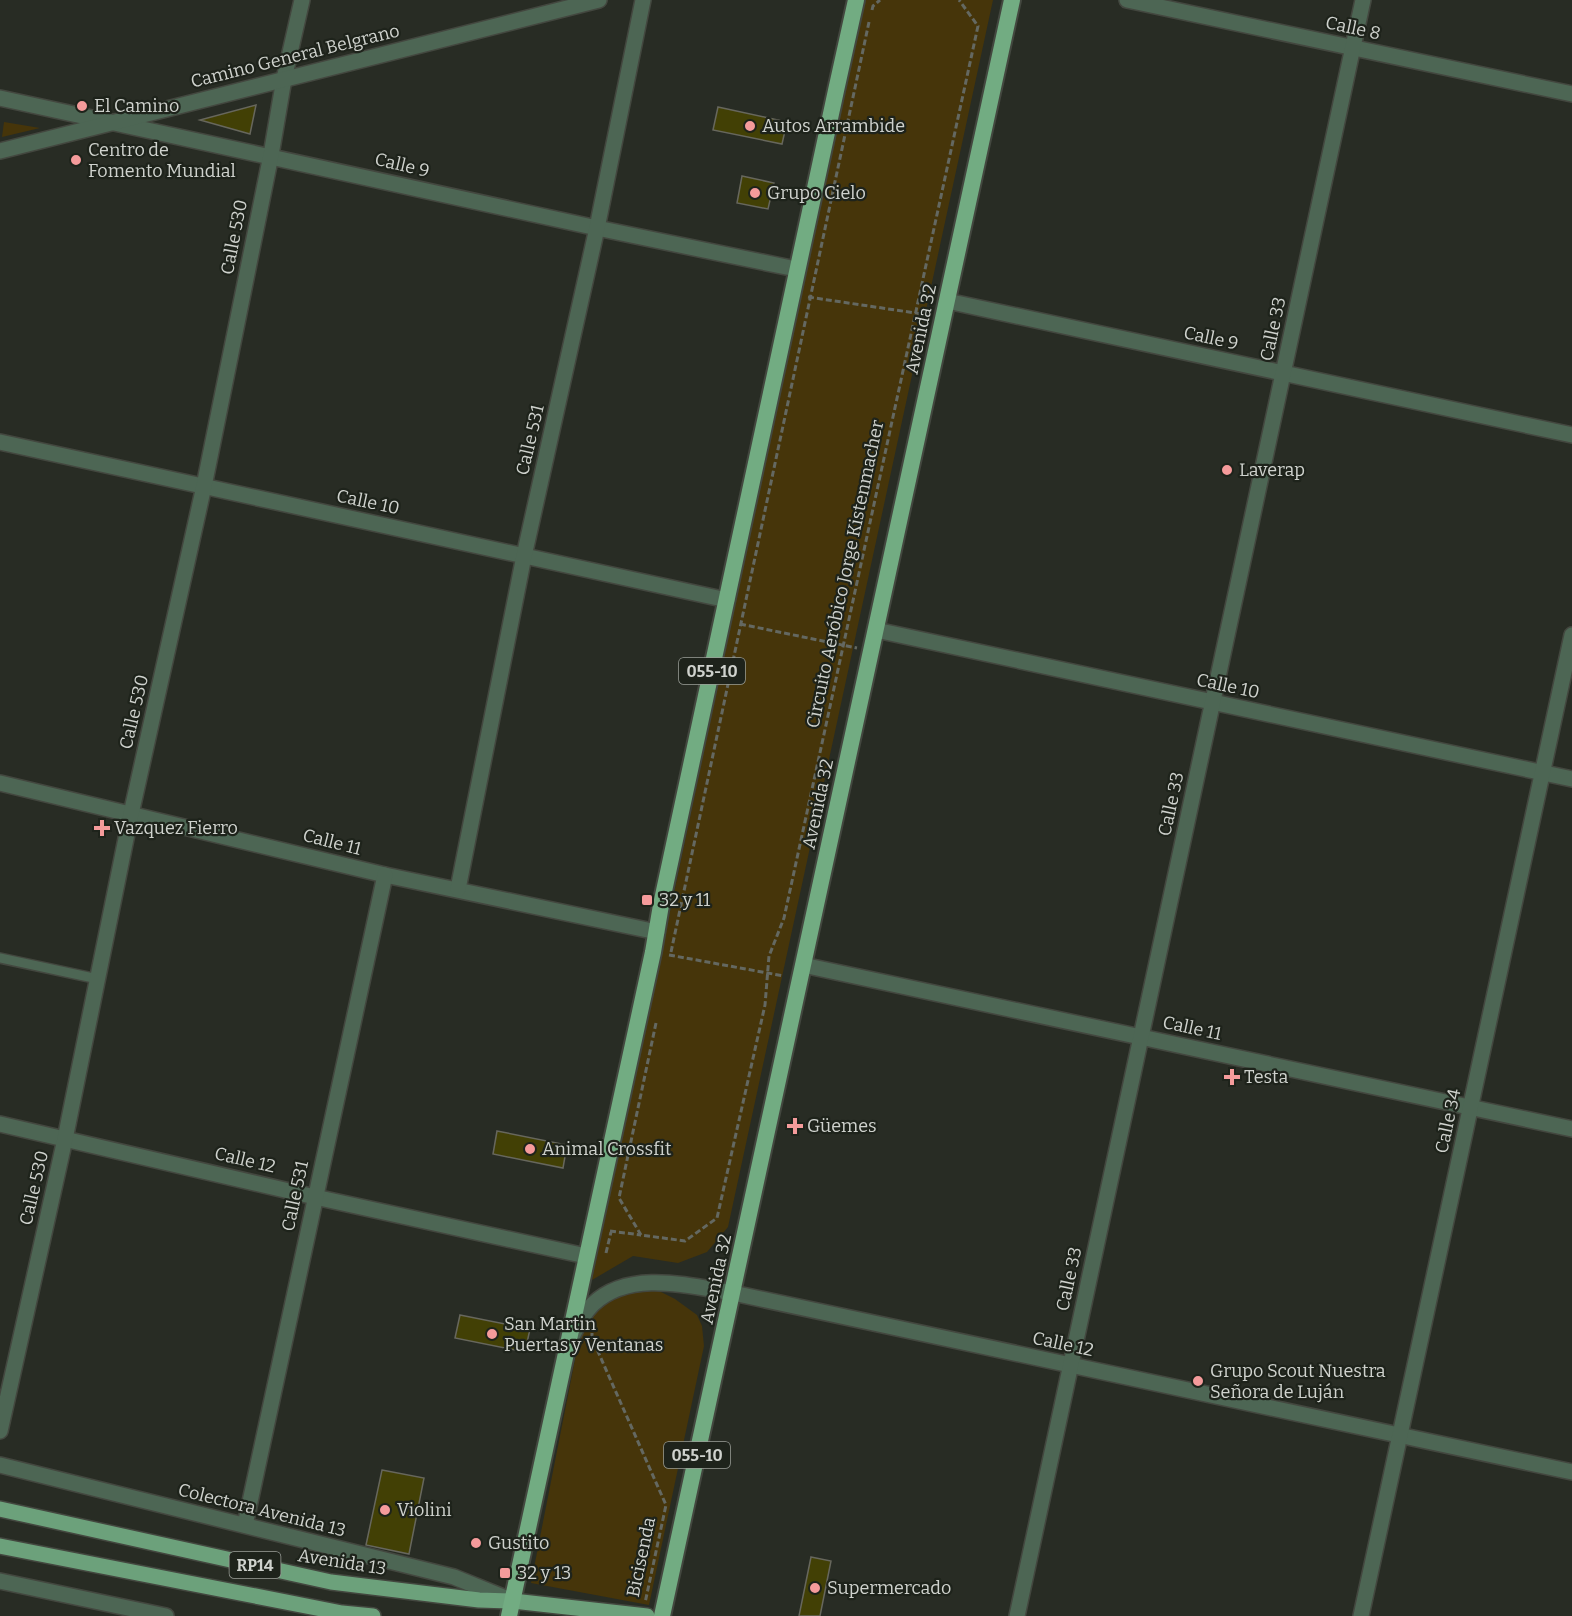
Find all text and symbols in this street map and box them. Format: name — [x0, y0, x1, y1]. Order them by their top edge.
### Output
street label: Calle 8 — [1323, 11, 1383, 45]
street label: Camino General Belgrano — [188, 19, 402, 93]
place label: El Camino — [94, 95, 179, 117]
marker: El Camino — [75, 99, 89, 113]
place label: Autos Arrambide — [762, 115, 905, 137]
marker: Autos Arrambide — [743, 119, 757, 133]
place label: Centro de Fomento Mundial — [88, 139, 236, 182]
street label: Calle 9 — [373, 148, 431, 182]
marker: Centro de Fomento Mundial — [69, 153, 83, 167]
place label: Grupo Cielo — [767, 182, 866, 204]
marker: Grupo Cielo — [748, 186, 762, 200]
street label: Calle 530 — [216, 198, 252, 276]
street label: Avenida 32 — [901, 282, 941, 376]
street label: Calle 33 — [1255, 295, 1291, 363]
street label: Calle 9 — [1182, 321, 1240, 355]
street label: Calle 531 — [511, 402, 549, 477]
street label: Circuito Aeróbico Jorge Kistenmacher — [802, 418, 888, 730]
place label: Laverap — [1239, 459, 1305, 481]
marker: Laverap — [1220, 463, 1234, 477]
street label: Calle 10 — [335, 485, 401, 519]
road number: 055-10 — [679, 658, 745, 684]
street label: Calle 10 — [1195, 669, 1261, 703]
street label: Calle 530 — [115, 673, 153, 751]
street label: Avenida 32 — [798, 757, 838, 851]
street label: Calle 33 — [1153, 770, 1189, 838]
place label: Vazquez Fierro — [114, 817, 238, 839]
marker: Vazquez Fierro — [95, 821, 109, 835]
street label: Calle 11 — [300, 824, 364, 860]
place label: 32 y 11 — [659, 889, 711, 911]
marker: 32 y 11 — [640, 893, 654, 907]
street label: Calle 11 — [1161, 1011, 1224, 1045]
place label: Testa — [1244, 1066, 1288, 1088]
marker: Testa — [1225, 1070, 1239, 1084]
street label: Calle 34 — [1430, 1086, 1466, 1155]
place label: Güemes — [807, 1115, 877, 1137]
marker: Güemes — [788, 1119, 802, 1133]
place label: Animal Crossfit — [542, 1138, 672, 1160]
street label: Calle 12 — [212, 1142, 278, 1178]
marker: Animal Crossfit — [523, 1142, 537, 1156]
street label: Calle 530 — [15, 1149, 53, 1227]
street label: Calle 531 — [277, 1158, 313, 1233]
street label: Avenida 32 — [696, 1232, 736, 1326]
street label: Calle 33 — [1051, 1245, 1087, 1313]
place label: San Martin Puertas y Ventanas — [504, 1313, 663, 1356]
marker: San Martin Puertas y Ventanas — [485, 1327, 499, 1341]
street label: Calle 12 — [1030, 1327, 1096, 1361]
place label: Grupo Scout Nuestra Señora de Luján — [1210, 1360, 1386, 1403]
marker: Grupo Scout Nuestra Señora de Luján — [1191, 1374, 1205, 1388]
road number: 055-10 — [664, 1442, 730, 1468]
street label: Colectora Avenida 13 — [176, 1479, 348, 1541]
place label: Violini — [397, 1499, 452, 1521]
marker: Violini — [378, 1503, 392, 1517]
street label: Bicisenda — [622, 1515, 660, 1599]
place label: Gustito — [488, 1532, 549, 1554]
marker: Gustito — [469, 1536, 483, 1550]
street label: Avenida 13 — [296, 1544, 388, 1580]
road number: RP14 — [230, 1552, 280, 1578]
place label: 32 y 13 — [517, 1562, 571, 1584]
marker: 32 y 13 — [498, 1566, 512, 1580]
place label: Supermercado — [827, 1577, 951, 1599]
marker: Supermercado — [808, 1581, 822, 1595]

